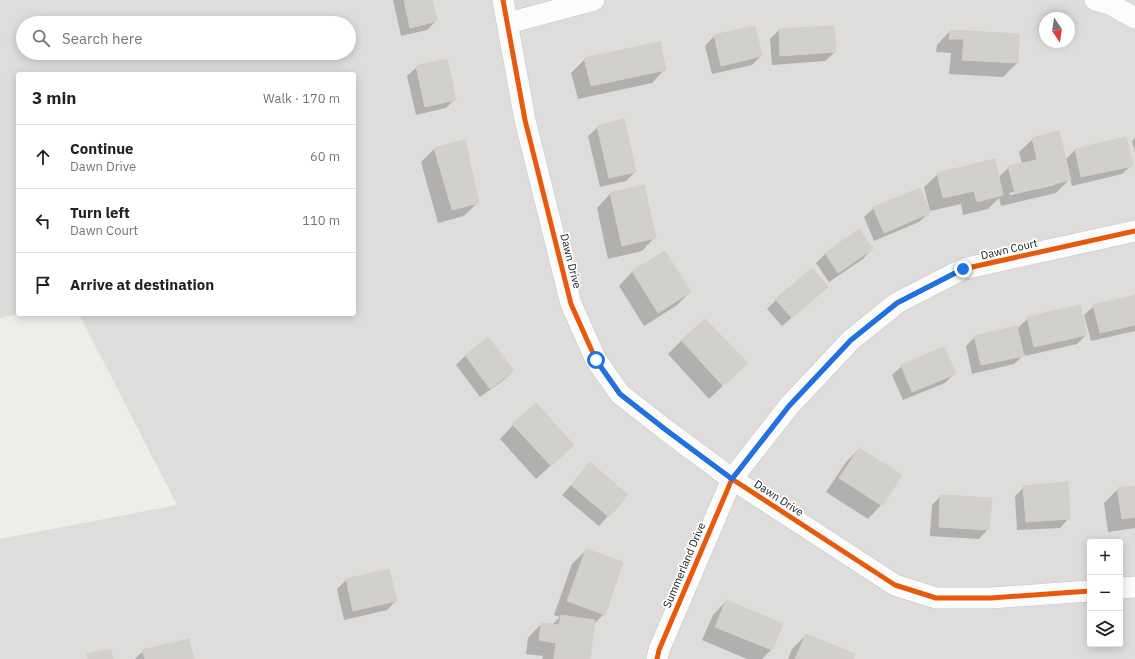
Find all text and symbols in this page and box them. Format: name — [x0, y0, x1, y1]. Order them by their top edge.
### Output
north arrow — [1039, 12, 1075, 48]
search box — [16, 16, 356, 60]
icon: search — [30, 27, 52, 49]
text: Search here — [62, 29, 142, 48]
text: 3 min — [32, 87, 76, 109]
text: Walk · 170 m — [263, 90, 340, 107]
text: Continue — [70, 139, 134, 158]
icon: ahead — [32, 146, 54, 168]
text: 60 m — [310, 148, 340, 165]
text: Dawn Drive — [70, 158, 136, 175]
text: Turn left — [70, 203, 130, 222]
icon: left — [32, 210, 54, 232]
text: 110 m — [302, 212, 340, 229]
text: Dawn Court — [70, 222, 138, 239]
street label: Dawn Drive — [557, 232, 585, 290]
street label: Dawn Court — [979, 236, 1039, 262]
route end — [954, 260, 972, 278]
icon: arrive — [32, 274, 54, 296]
text: Arrive at destination — [70, 275, 214, 294]
route start — [587, 351, 605, 369]
street label: Dawn Drive — [752, 477, 806, 519]
street label: Summerland Drive — [660, 520, 708, 610]
map controls — [1087, 539, 1123, 647]
button: + — [1087, 539, 1123, 575]
button: − — [1087, 575, 1123, 611]
button: layers — [1087, 611, 1123, 647]

